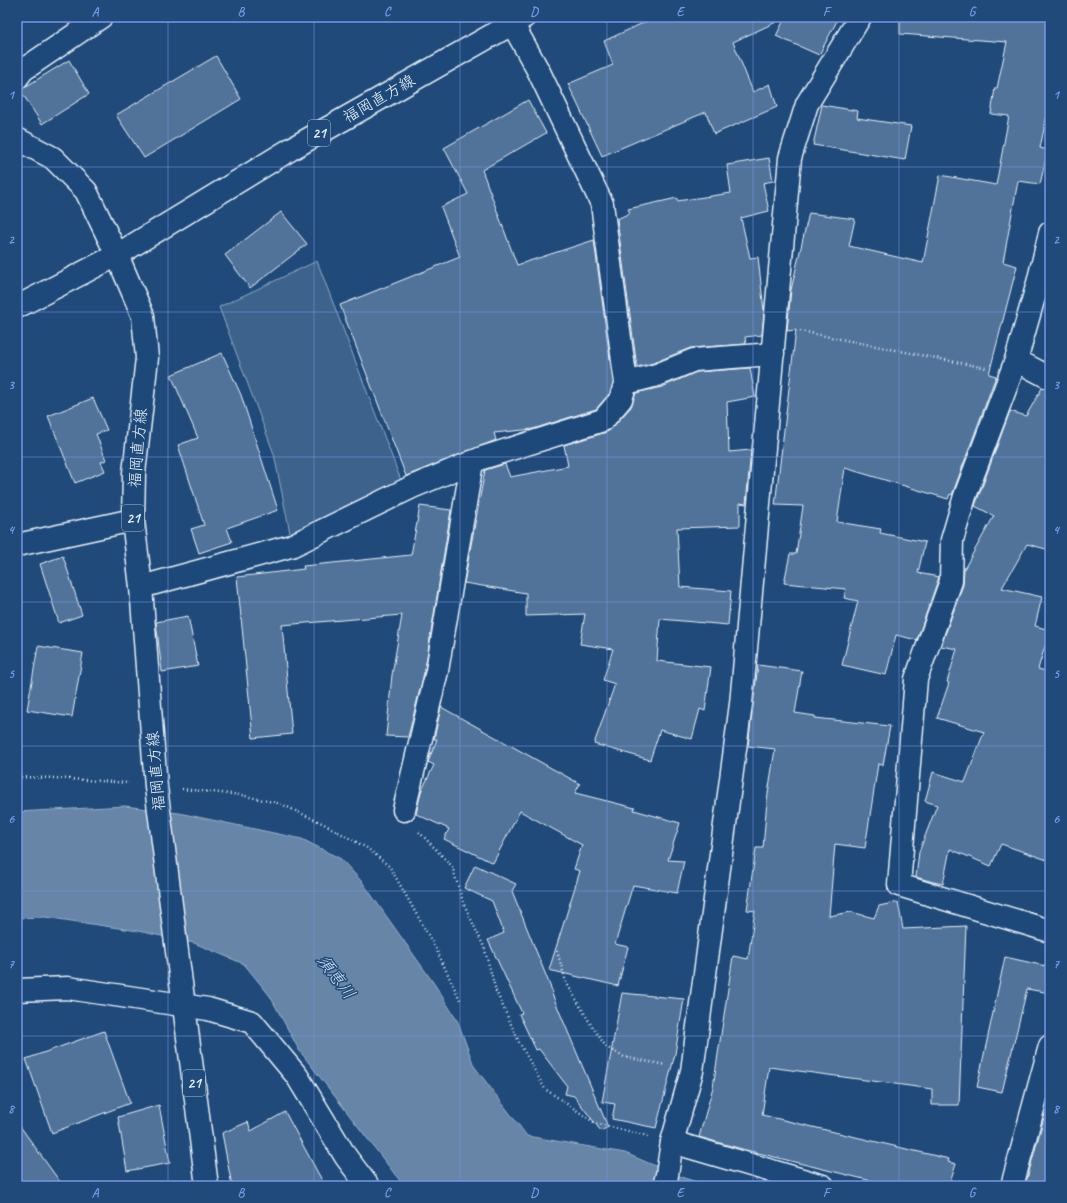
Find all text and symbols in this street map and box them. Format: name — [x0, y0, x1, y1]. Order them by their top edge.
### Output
text: A — [92, 4, 100, 20]
text: B — [238, 4, 246, 20]
text: C — [384, 4, 392, 20]
text: D — [530, 4, 539, 20]
text: E — [677, 4, 686, 20]
text: F — [823, 4, 832, 20]
text: G — [969, 4, 977, 20]
street label: 福岡直方線 — [339, 70, 419, 128]
text: 1 — [8, 87, 16, 103]
text: 1 — [1053, 87, 1061, 103]
road number: 21 — [308, 120, 330, 146]
text: 2 — [8, 232, 15, 248]
text: 2 — [1053, 232, 1060, 248]
text: 3 — [8, 377, 15, 393]
text: 3 — [1053, 377, 1060, 393]
street label: 福岡直方線 — [125, 407, 151, 489]
road number: 21 — [122, 505, 144, 531]
text: 4 — [8, 522, 16, 538]
text: 4 — [1053, 522, 1061, 538]
text: 5 — [8, 666, 15, 682]
text: 5 — [1053, 666, 1060, 682]
street label: 福岡直方線 — [143, 730, 169, 812]
text: 6 — [8, 811, 15, 827]
text: 6 — [1053, 811, 1060, 827]
water label: 須恵川 — [312, 950, 360, 1004]
text: 7 — [8, 956, 15, 972]
text: 7 — [1053, 956, 1060, 972]
road number: 21 — [183, 1070, 205, 1096]
text: 8 — [8, 1101, 16, 1117]
text: 8 — [1053, 1101, 1061, 1117]
text: A — [92, 1185, 100, 1201]
text: B — [238, 1185, 246, 1201]
text: C — [384, 1185, 392, 1201]
text: D — [530, 1185, 539, 1201]
text: E — [677, 1185, 686, 1201]
text: F — [823, 1185, 832, 1201]
text: G — [969, 1185, 977, 1201]

